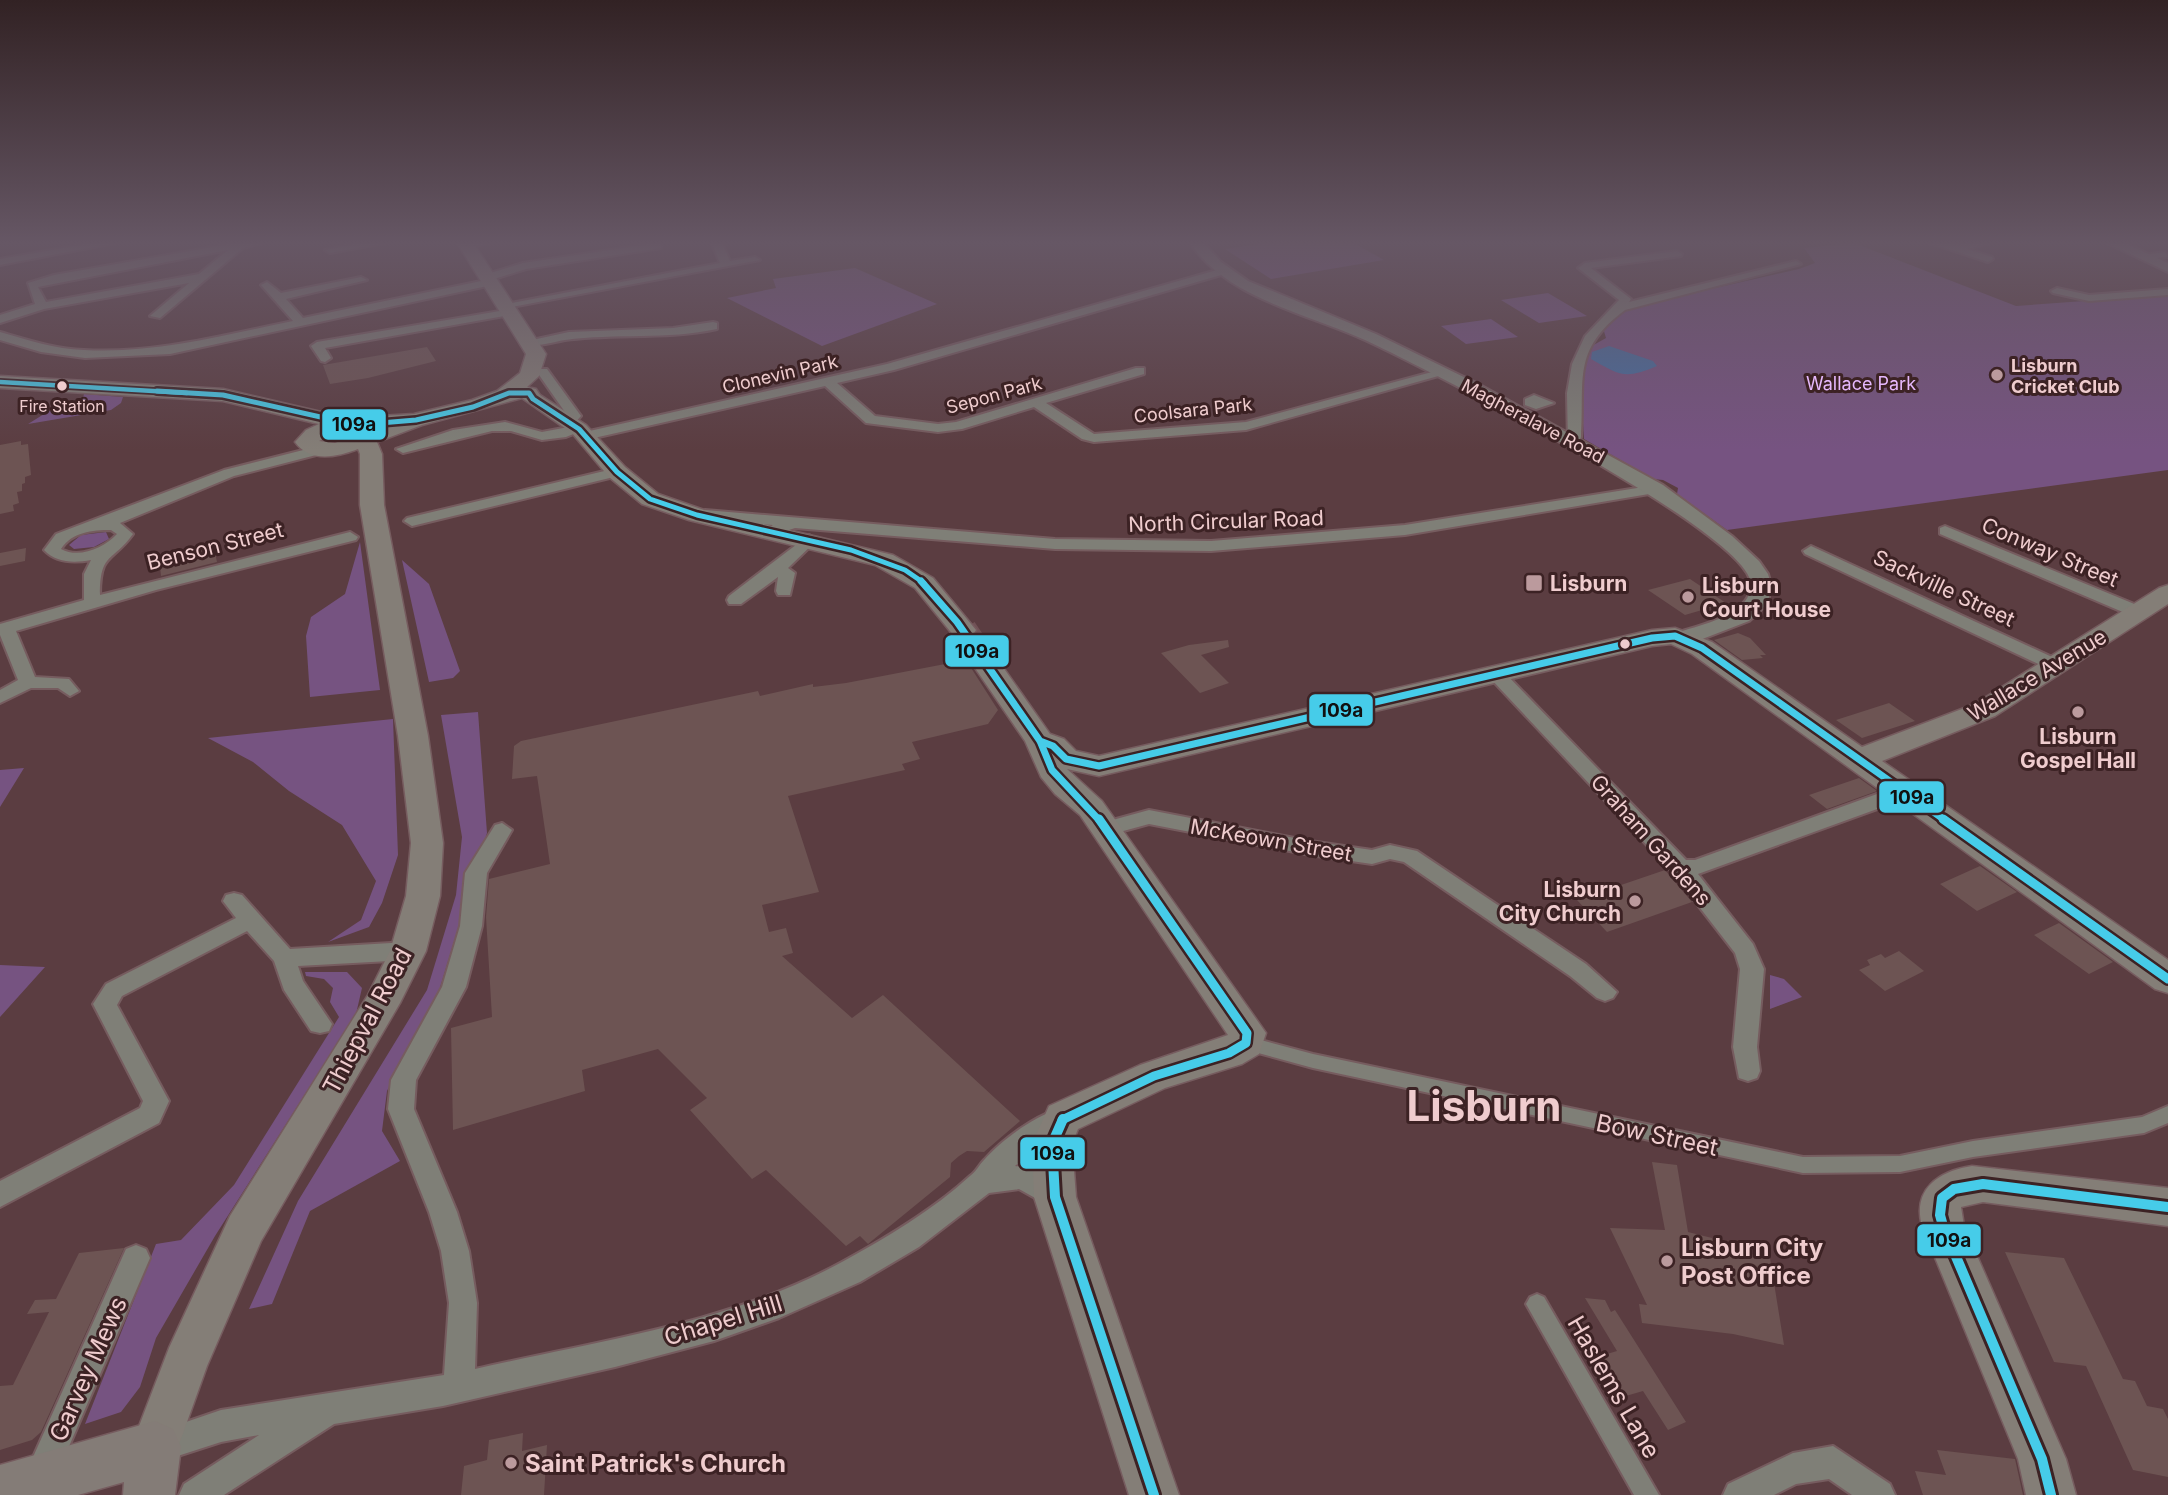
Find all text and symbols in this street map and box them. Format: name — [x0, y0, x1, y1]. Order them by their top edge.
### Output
street label: Clonevin Park — [720, 350, 840, 397]
place label: Lisburn Cricket Club — [2011, 355, 2120, 397]
marker: Lisburn Cricket Club — [1989, 367, 2005, 383]
street label: Sepon Park — [944, 372, 1044, 418]
park label: Wallace Park — [1806, 373, 1916, 394]
street label: Magheralave Road — [1458, 375, 1608, 467]
marker: Fire Station — [55, 379, 69, 393]
street label: Coolsara Park — [1133, 393, 1253, 427]
place label: Fire Station — [19, 396, 105, 416]
line badge: 109a — [321, 408, 387, 441]
text: 109a — [332, 413, 376, 436]
street label: North Circular Road — [1128, 505, 1324, 537]
street label: Conway Street — [1978, 512, 2122, 592]
street label: Benson Street — [144, 517, 286, 575]
street label: Sackville Street — [1869, 544, 2019, 632]
place label: Lisburn — [1550, 571, 1627, 596]
marker: Lisburn — [1524, 573, 1544, 593]
place label: Lisburn Court House — [1702, 573, 1831, 622]
marker: Lisburn Court House — [1680, 589, 1696, 605]
street label: Wallace Avenue — [1963, 624, 2111, 726]
line badge: 109a — [944, 634, 1010, 668]
unlabelled marker — [1618, 637, 1632, 651]
text: 109a — [955, 640, 999, 663]
line badge: 109a — [1308, 693, 1374, 727]
text: 109a — [1319, 699, 1363, 722]
marker: Lisburn Gospel Hall — [2070, 704, 2086, 720]
place label: Lisburn Gospel Hall — [2020, 724, 2136, 773]
street label: Graham Gardens — [1586, 769, 1716, 911]
line badge: 109a — [1878, 780, 1945, 814]
text: 109a — [1890, 786, 1934, 809]
street label: McKeown Street — [1188, 813, 1354, 867]
place label: Lisburn City Church — [1499, 877, 1621, 926]
marker: Lisburn City Church — [1627, 893, 1643, 909]
street label: Thiepval Road — [316, 943, 418, 1099]
district label: Lisburn — [1407, 1080, 1561, 1131]
street label: Bow Street — [1593, 1108, 1721, 1162]
line badge: 109a — [1019, 1136, 1086, 1170]
text: 109a — [1031, 1142, 1075, 1165]
line badge: 109a — [1916, 1223, 1982, 1257]
text: 109a — [1927, 1229, 1971, 1252]
place label: Lisburn City Post Office — [1681, 1233, 1824, 1290]
marker: Lisburn City Post Office — [1659, 1253, 1675, 1269]
street label: Chapel Hill — [661, 1288, 785, 1352]
street label: Garvey Mews — [43, 1292, 133, 1446]
street label: Haslems Lane — [1562, 1311, 1666, 1463]
place label: Saint Patrick's Church — [525, 1449, 786, 1478]
marker: Saint Patrick's Church — [503, 1455, 519, 1471]

